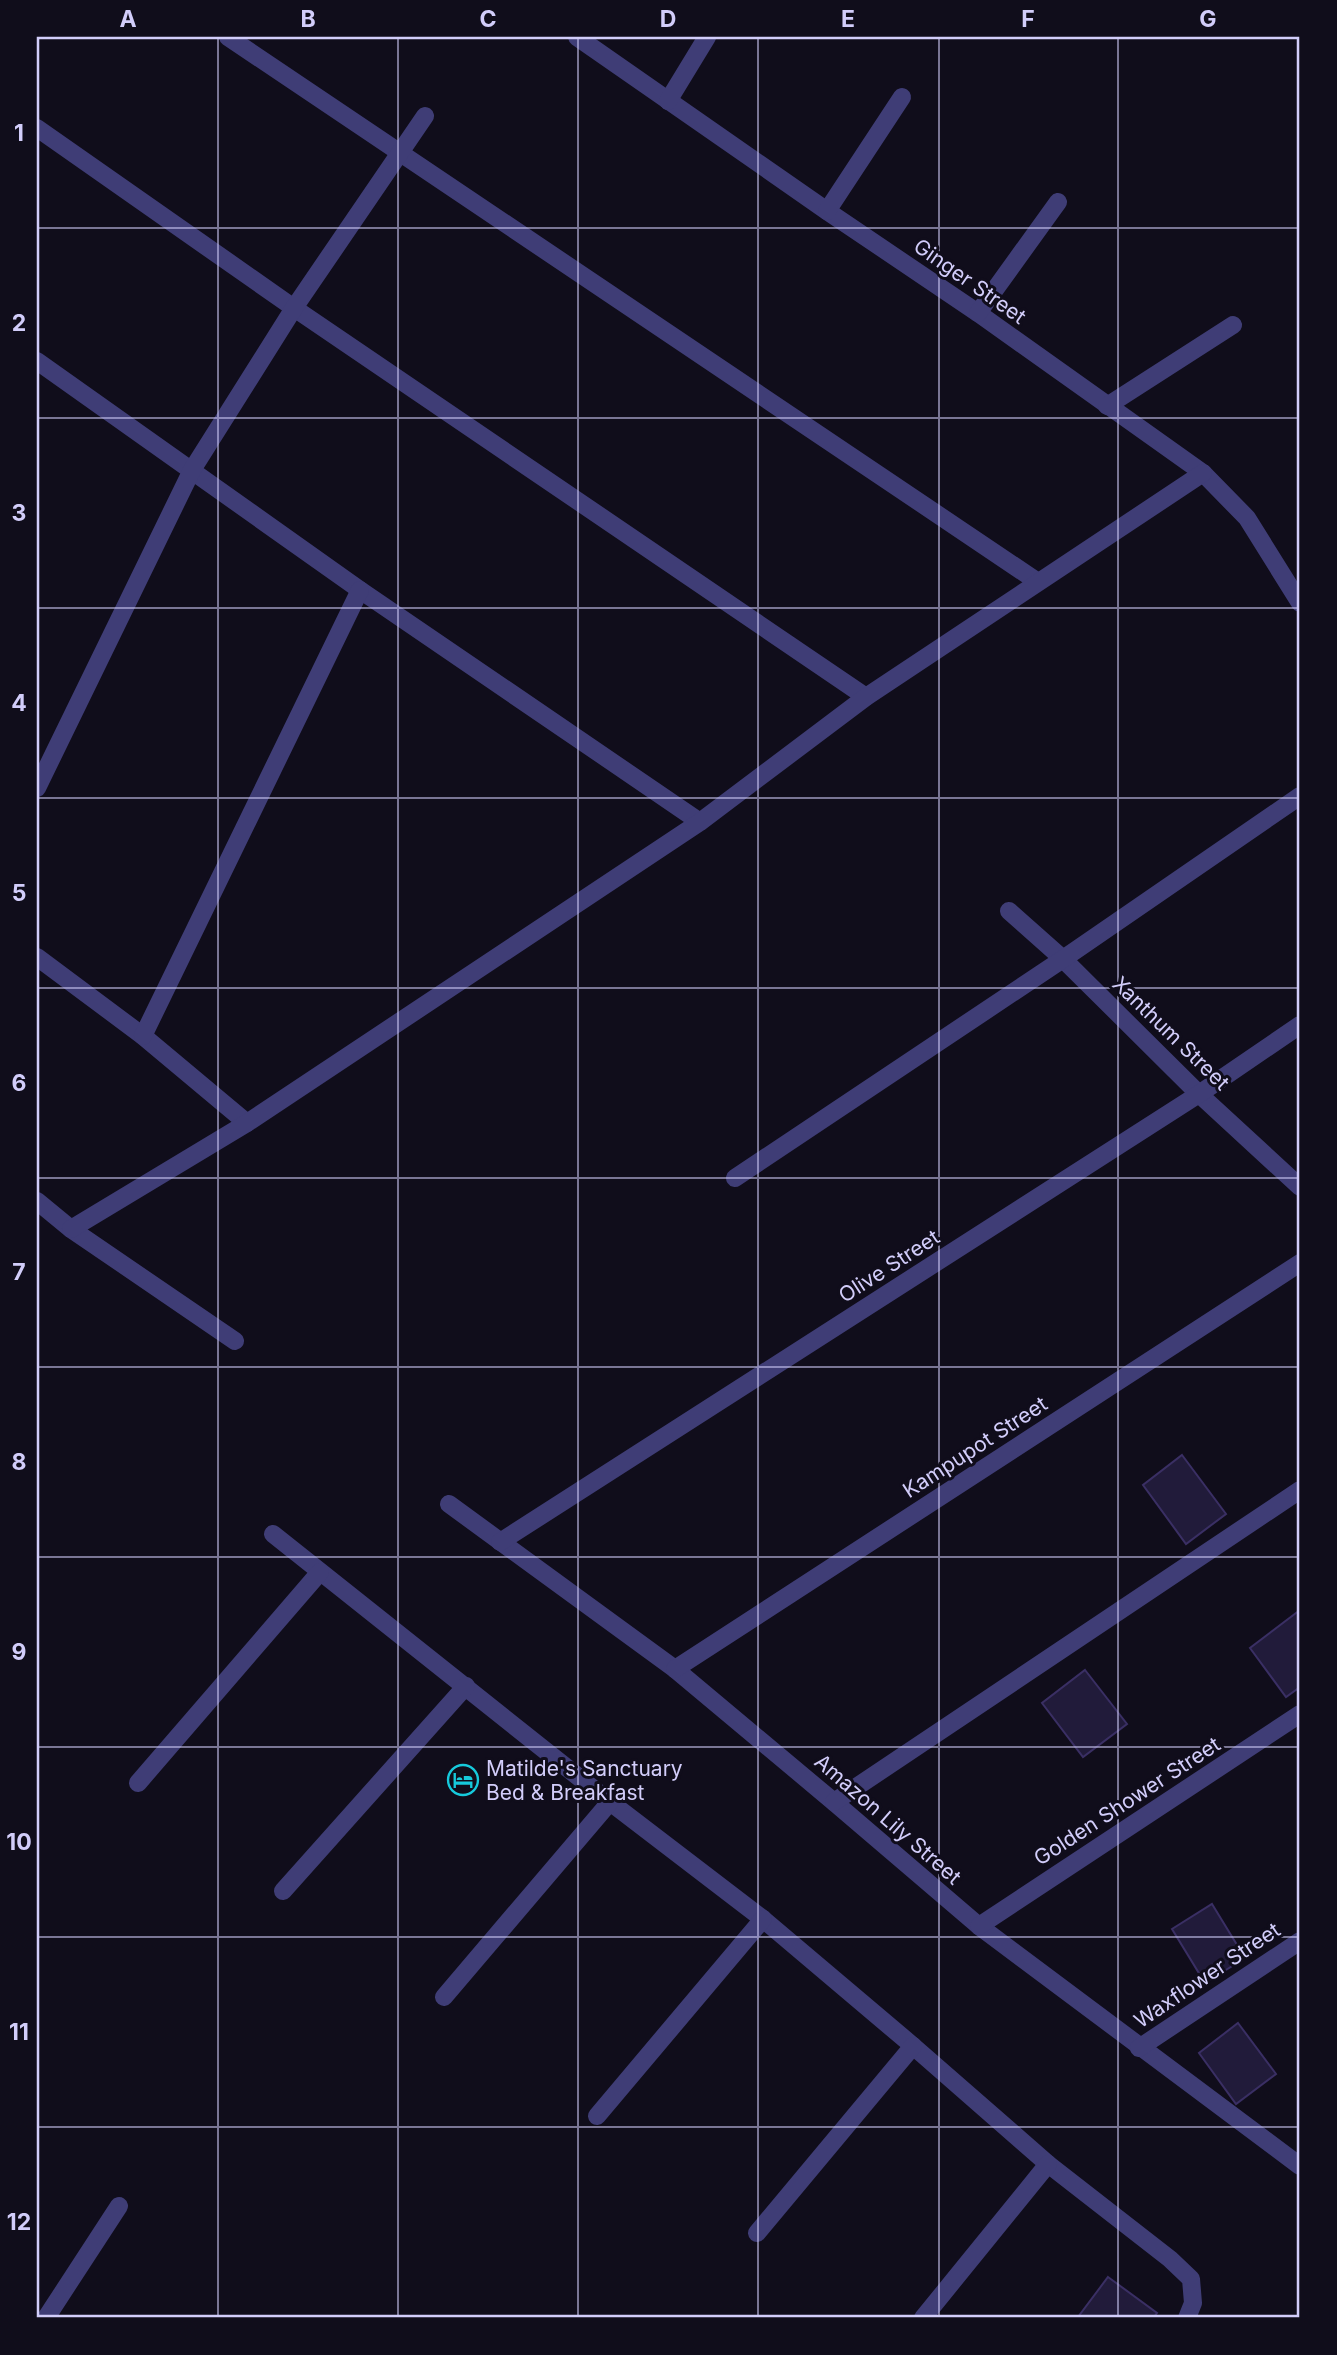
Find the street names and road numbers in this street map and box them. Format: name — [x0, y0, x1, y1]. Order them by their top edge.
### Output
street label: Ginger Street — [909, 233, 1031, 329]
street label: Xanthum Street — [1107, 971, 1235, 1095]
street label: Olive Street — [834, 1224, 944, 1308]
street label: Kampupot Street — [898, 1391, 1052, 1503]
street label: Golden Shower Street — [1029, 1731, 1225, 1871]
street label: Amazon Lily Street — [810, 1749, 966, 1890]
street label: Waxflower Street — [1129, 1917, 1285, 2033]

